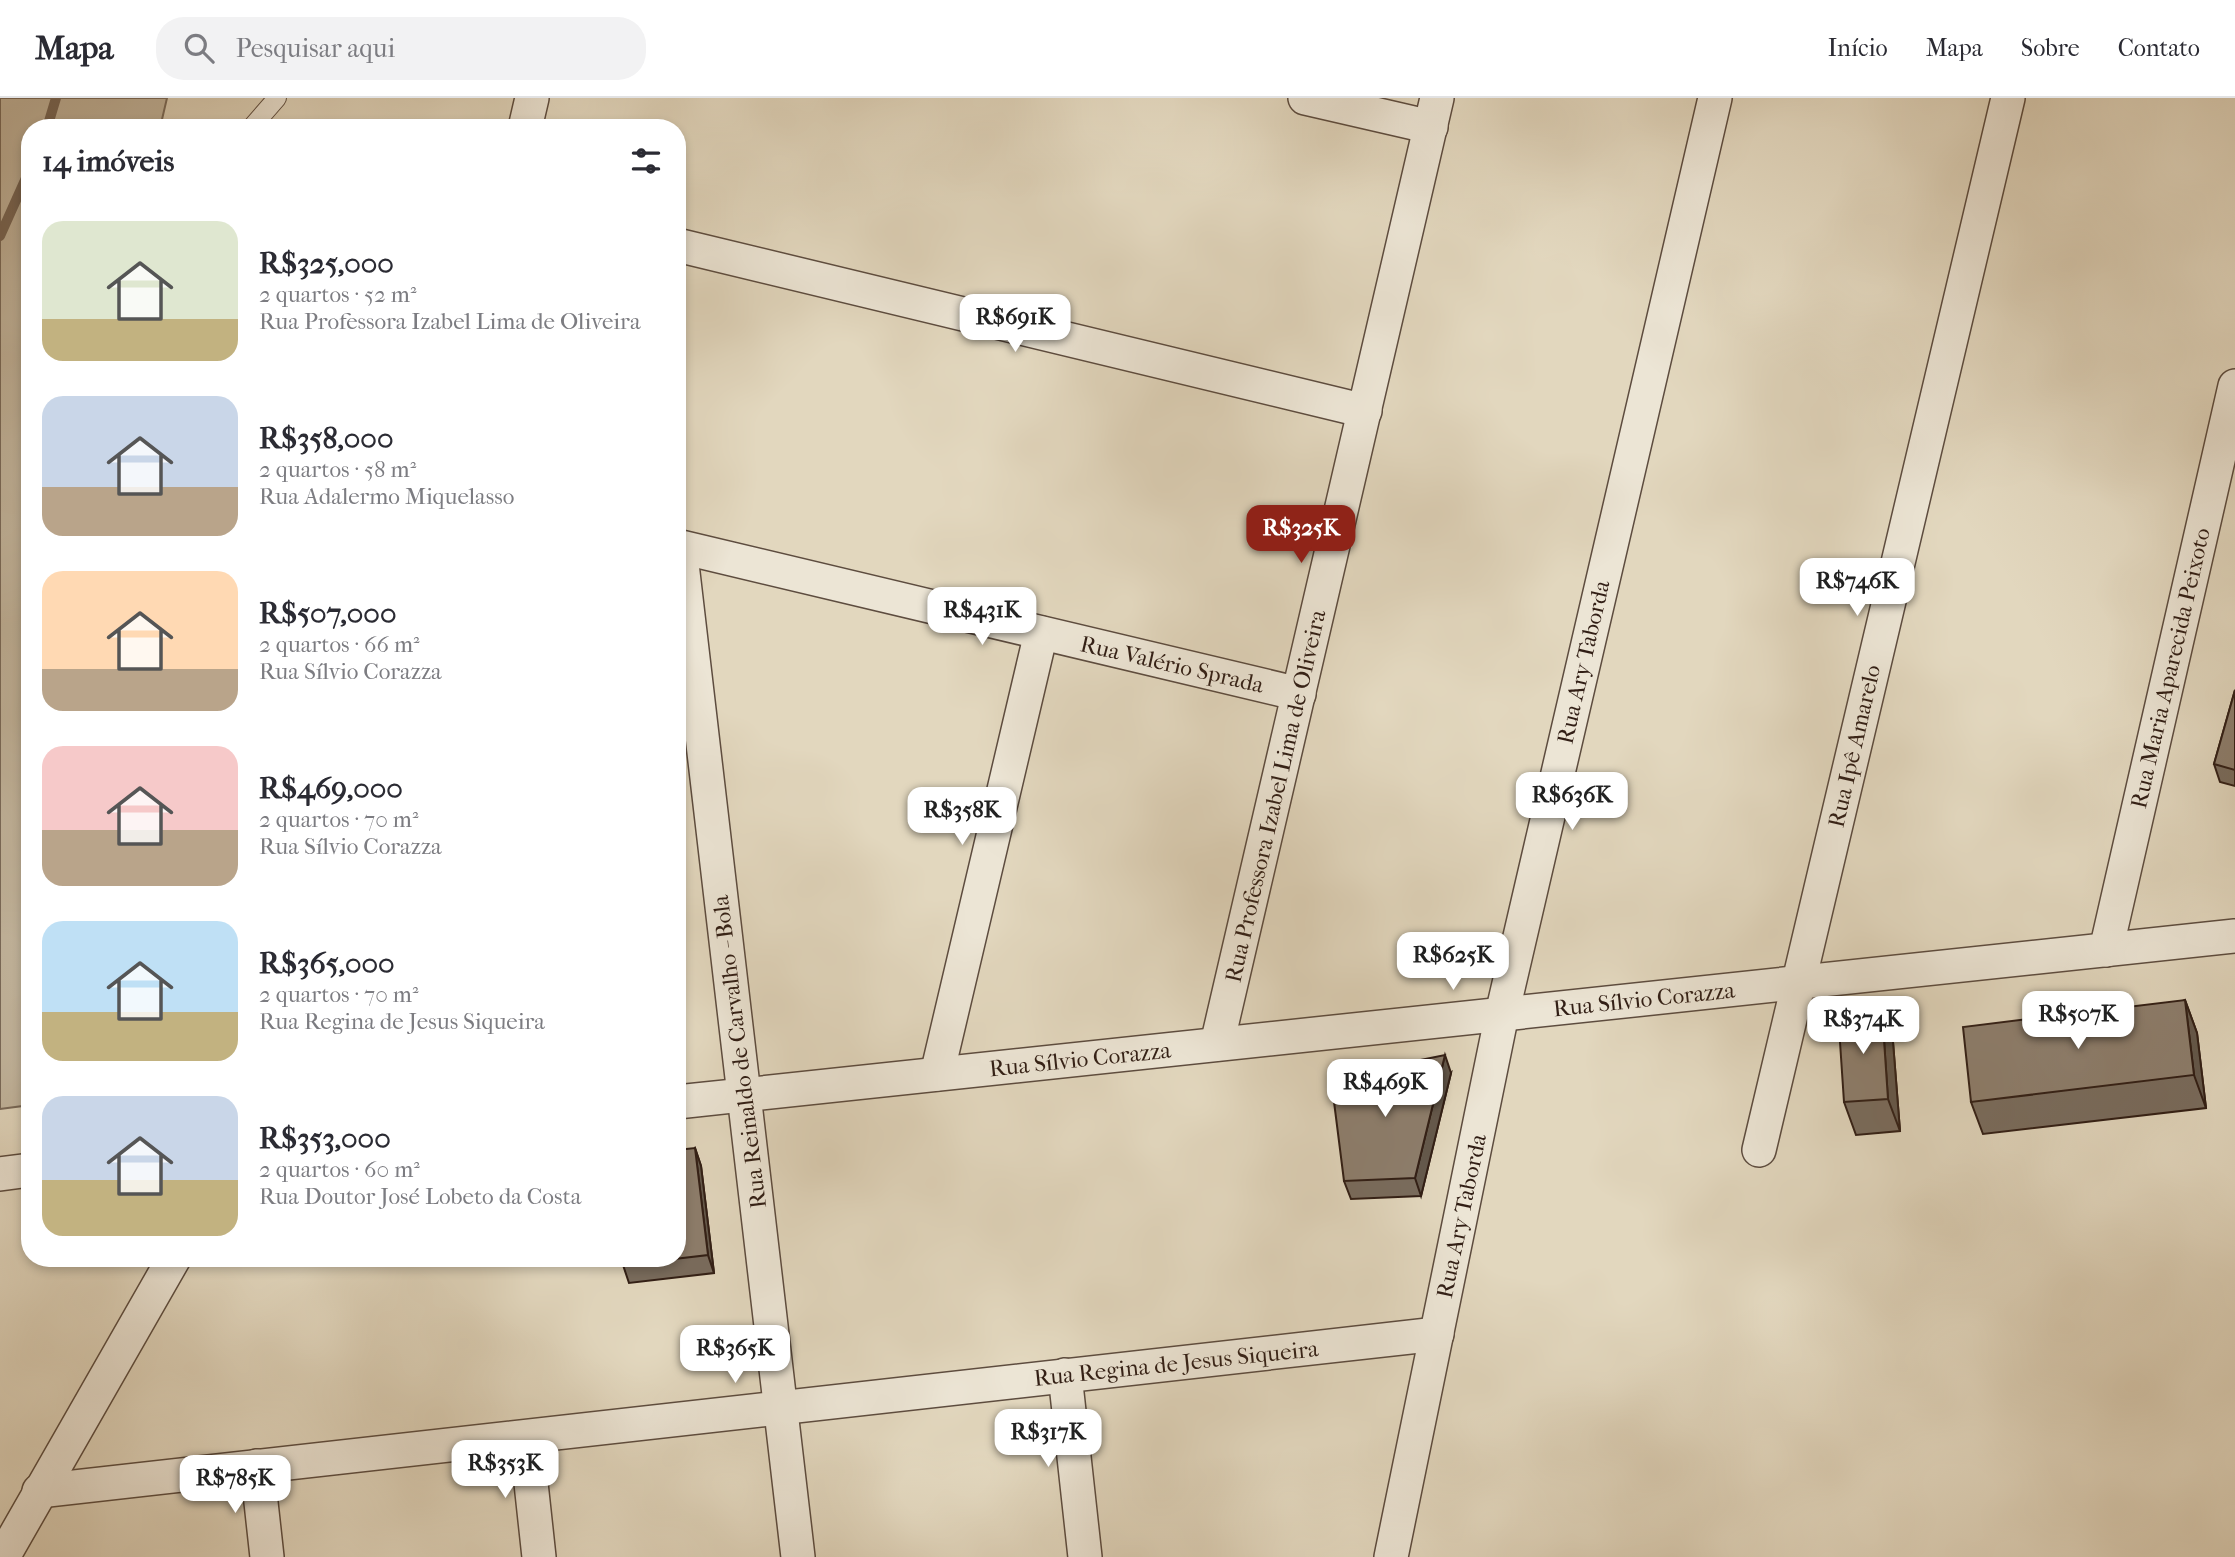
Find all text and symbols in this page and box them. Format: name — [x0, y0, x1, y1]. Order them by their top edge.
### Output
search box — [156, 17, 646, 80]
text: Mapa — [35, 29, 114, 68]
icon: search — [180, 29, 218, 67]
text: Pesquisar aqui — [236, 33, 395, 64]
text: Início — [1828, 34, 1888, 62]
text: Mapa — [1926, 34, 1983, 62]
text: Sobre — [2021, 34, 2080, 62]
text: Contato — [2118, 34, 2200, 62]
icon: filters — [627, 142, 665, 180]
text: 14 imóveis — [42, 144, 174, 179]
text: R$325,000 — [259, 246, 394, 281]
icon: home — [98, 249, 182, 333]
text: 2 quartos · 52 m² — [259, 281, 416, 308]
pin: R$691K — [958, 294, 1072, 354]
text: R$691K — [976, 303, 1054, 330]
text: Rua Professora Izabel Lima de Oliveira — [259, 308, 641, 335]
text: R$358,000 — [259, 421, 393, 456]
icon: home — [98, 424, 182, 508]
text: 2 quartos · 58 m² — [259, 456, 416, 483]
text: Rua Adalermo Miquelasso — [259, 483, 514, 510]
pin: R$325K — [1244, 505, 1358, 565]
text: R$325K — [1262, 514, 1340, 541]
street label: Rua Maria Aparecida Peixoto — [2125, 525, 2216, 811]
pin: R$746K — [1800, 559, 1914, 618]
text: R$746K — [1816, 567, 1898, 594]
street label: Rua Ary Taborda — [1552, 577, 1616, 747]
pin: R$431K — [925, 588, 1039, 647]
text: R$507,000 — [259, 596, 396, 631]
text: R$431K — [943, 596, 1021, 623]
icon: home — [98, 599, 182, 683]
street label: Rua Professora Izabel Lima de Oliveira — [1219, 607, 1332, 985]
street label: Rua Valério Sprada — [1078, 630, 1267, 699]
text: 2 quartos · 66 m² — [259, 631, 420, 658]
text: Rua Sílvio Corazza — [259, 658, 442, 685]
street label: Rua Ipê Amarelo — [1823, 662, 1886, 830]
text: R$469,000 — [259, 771, 403, 806]
pin: R$636K — [1515, 772, 1629, 832]
icon: home — [98, 774, 182, 858]
text: R$636K — [1532, 781, 1612, 808]
pin: R$358K — [905, 788, 1019, 847]
text: R$358K — [924, 796, 1000, 823]
text: 2 quartos · 70 m² — [259, 806, 418, 833]
text: Rua Sílvio Corazza — [259, 833, 442, 860]
street label: Rua Reinaldo de Carvalho - Bola — [707, 893, 772, 1210]
pin: R$625K — [1396, 932, 1510, 992]
text: R$625K — [1413, 941, 1493, 968]
text: R$365,000 — [259, 946, 395, 981]
icon: home — [98, 949, 182, 1033]
street label: Rua Sílvio Corazza — [1552, 976, 1737, 1022]
text: 2 quartos · 70 m² — [259, 981, 418, 1008]
pin: R$507K — [2021, 992, 2135, 1051]
pin: R$374K — [1806, 996, 1920, 1056]
text: R$507K — [2038, 1000, 2118, 1027]
text: R$374K — [1823, 1005, 1903, 1032]
text: Rua Regina de Jesus Siqueira — [259, 1008, 545, 1035]
street label: Rua Sílvio Corazza — [988, 1036, 1173, 1082]
pin: R$469K — [1328, 1060, 1442, 1119]
text: R$469K — [1343, 1068, 1427, 1095]
text: R$353,000 — [259, 1121, 391, 1156]
icon: home — [98, 1124, 182, 1208]
street label: Rua Ary Taborda — [1431, 1131, 1492, 1301]
text: 2 quartos · 60 m² — [259, 1156, 420, 1183]
text: Rua Doutor José Lobeto da Costa — [259, 1183, 581, 1210]
pin: R$365K — [678, 1326, 792, 1385]
text: R$365K — [696, 1334, 774, 1361]
street label: Rua Regina de Jesus Siqueira — [1032, 1335, 1320, 1392]
pin: R$317K — [991, 1410, 1105, 1469]
text: R$317K — [1011, 1418, 1085, 1445]
pin: R$353K — [448, 1440, 562, 1500]
text: R$353K — [468, 1449, 542, 1476]
pin: R$785K — [178, 1456, 292, 1515]
text: R$785K — [196, 1464, 274, 1491]

